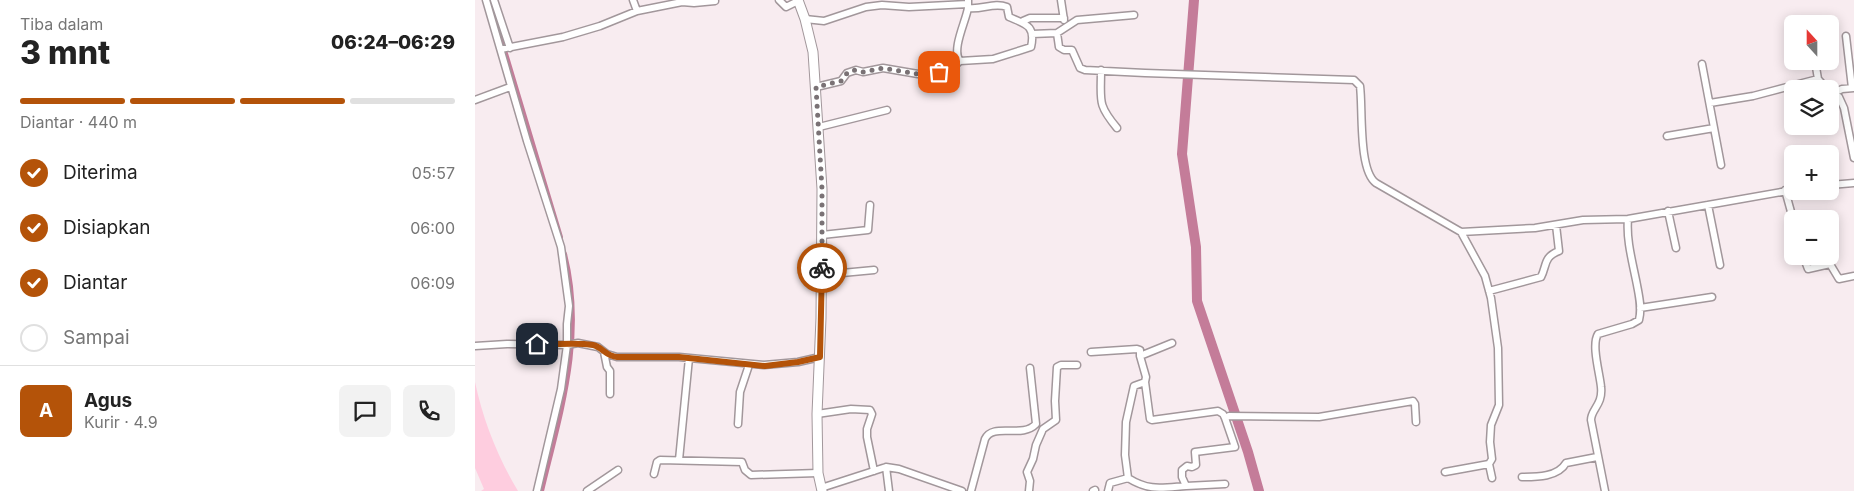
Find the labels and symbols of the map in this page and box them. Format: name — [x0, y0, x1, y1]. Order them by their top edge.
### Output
north arrow — [1784, 15, 1839, 70]
pin — [918, 51, 960, 93]
courier — [797, 243, 847, 293]
pin — [516, 323, 558, 365]

